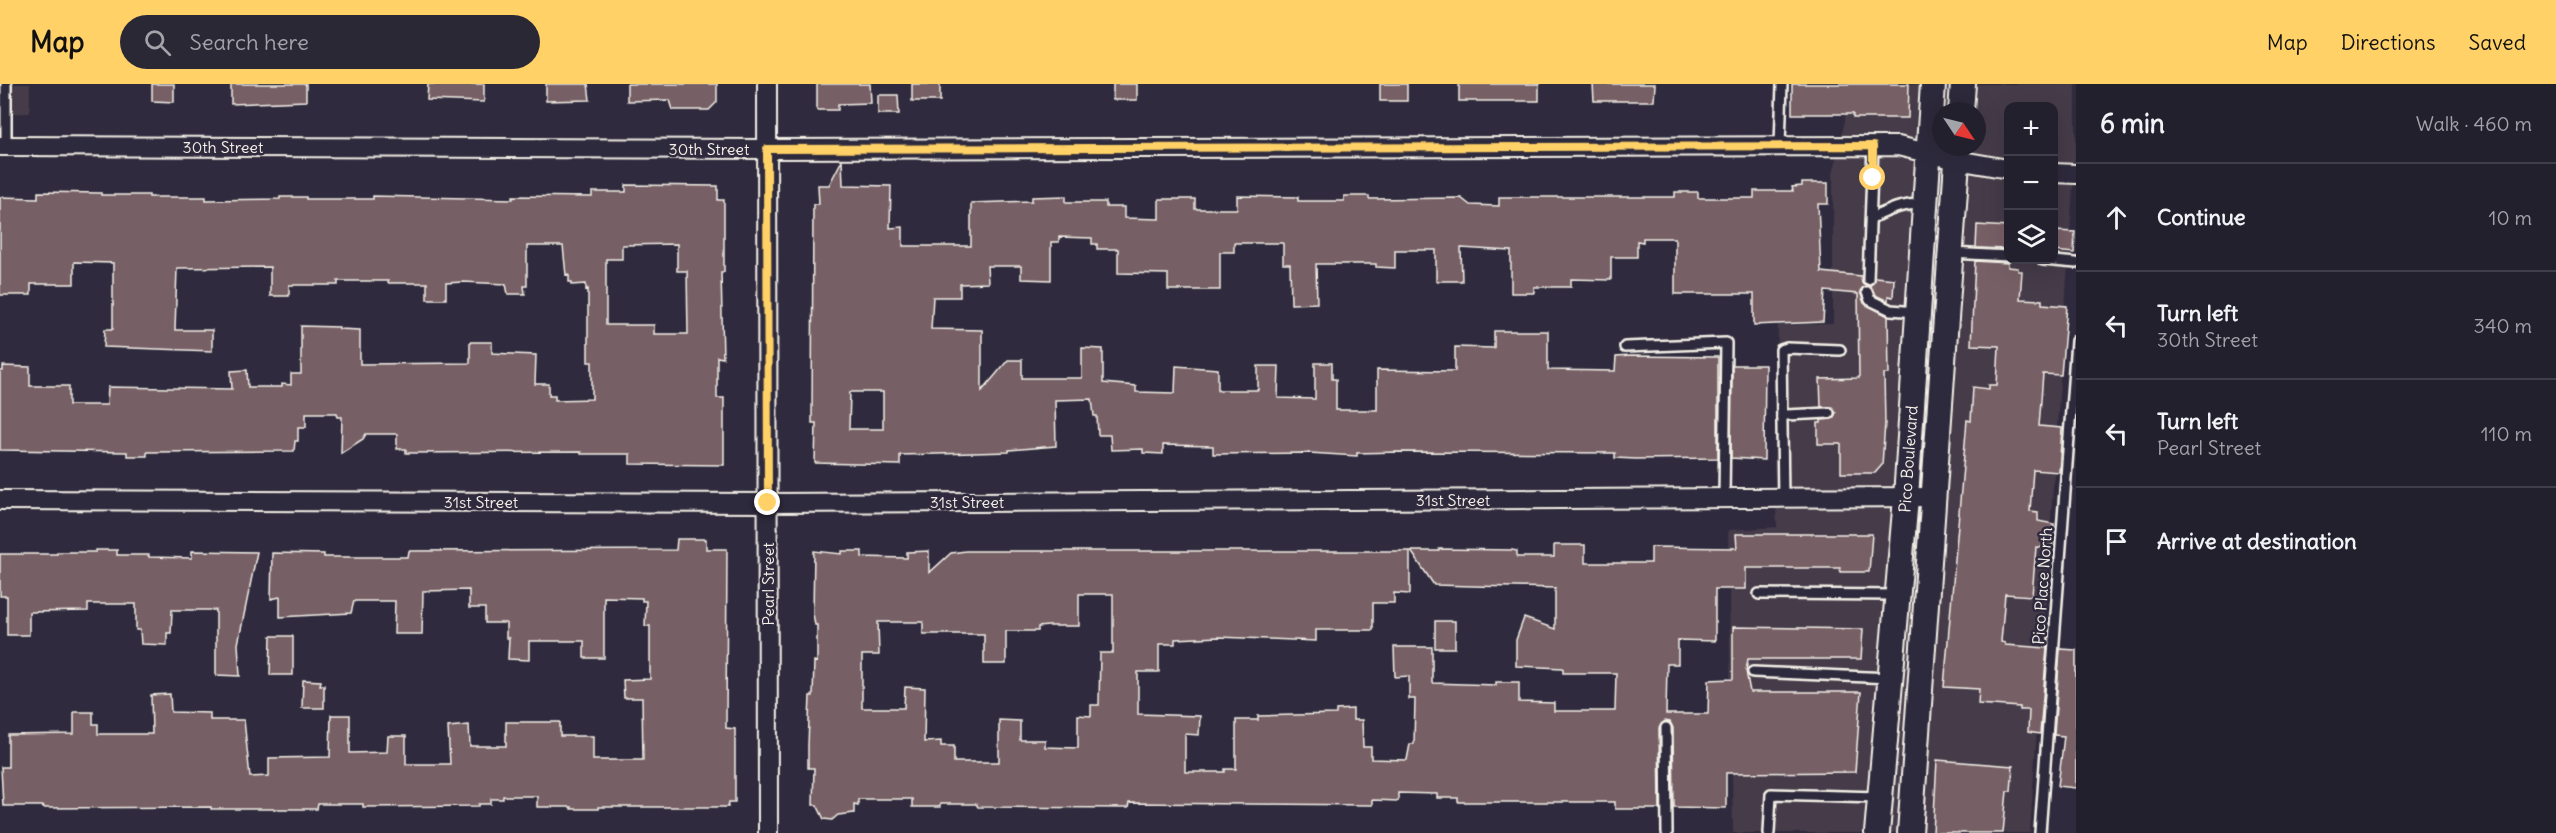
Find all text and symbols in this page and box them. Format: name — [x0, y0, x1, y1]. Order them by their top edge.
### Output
search box — [120, 15, 540, 69]
text: Map — [30, 24, 84, 60]
icon: search — [141, 26, 174, 59]
text: Search here — [189, 28, 309, 56]
text: Map — [2267, 29, 2308, 56]
text: Directions — [2341, 29, 2435, 56]
text: Saved — [2468, 29, 2526, 56]
north arrow — [1932, 102, 1986, 156]
map controls — [2004, 102, 2058, 264]
button: + — [2004, 102, 2058, 156]
text: 6 min — [2100, 107, 2165, 140]
text: Walk · 460 m — [2416, 111, 2532, 136]
street label: 30th Street — [183, 137, 264, 157]
street label: 30th Street — [669, 139, 750, 159]
button: − — [2004, 156, 2058, 210]
route start — [1859, 164, 1885, 190]
icon: ahead — [2100, 201, 2133, 234]
text: Continue — [2157, 203, 2246, 231]
text: 10 m — [2489, 205, 2532, 230]
button: layers — [2004, 210, 2058, 264]
text: Turn left — [2157, 299, 2238, 327]
icon: left — [2100, 309, 2133, 342]
text: 340 m — [2474, 313, 2532, 338]
text: 30th Street — [2157, 327, 2258, 352]
street label: Pico Boulevard — [1894, 405, 1922, 513]
text: Turn left — [2157, 407, 2238, 435]
icon: left — [2100, 417, 2133, 450]
text: 110 m — [2481, 421, 2532, 446]
text: Pearl Street — [2157, 435, 2261, 460]
route end — [754, 489, 780, 515]
street label: 31st Street — [1416, 490, 1491, 510]
street label: 31st Street — [444, 492, 519, 512]
street label: 31st Street — [930, 492, 1005, 512]
icon: arrive — [2100, 525, 2133, 558]
street label: Pico Place North — [2028, 527, 2056, 645]
text: Arrive at destination — [2157, 527, 2357, 555]
street label: Pearl Street — [758, 542, 778, 626]

